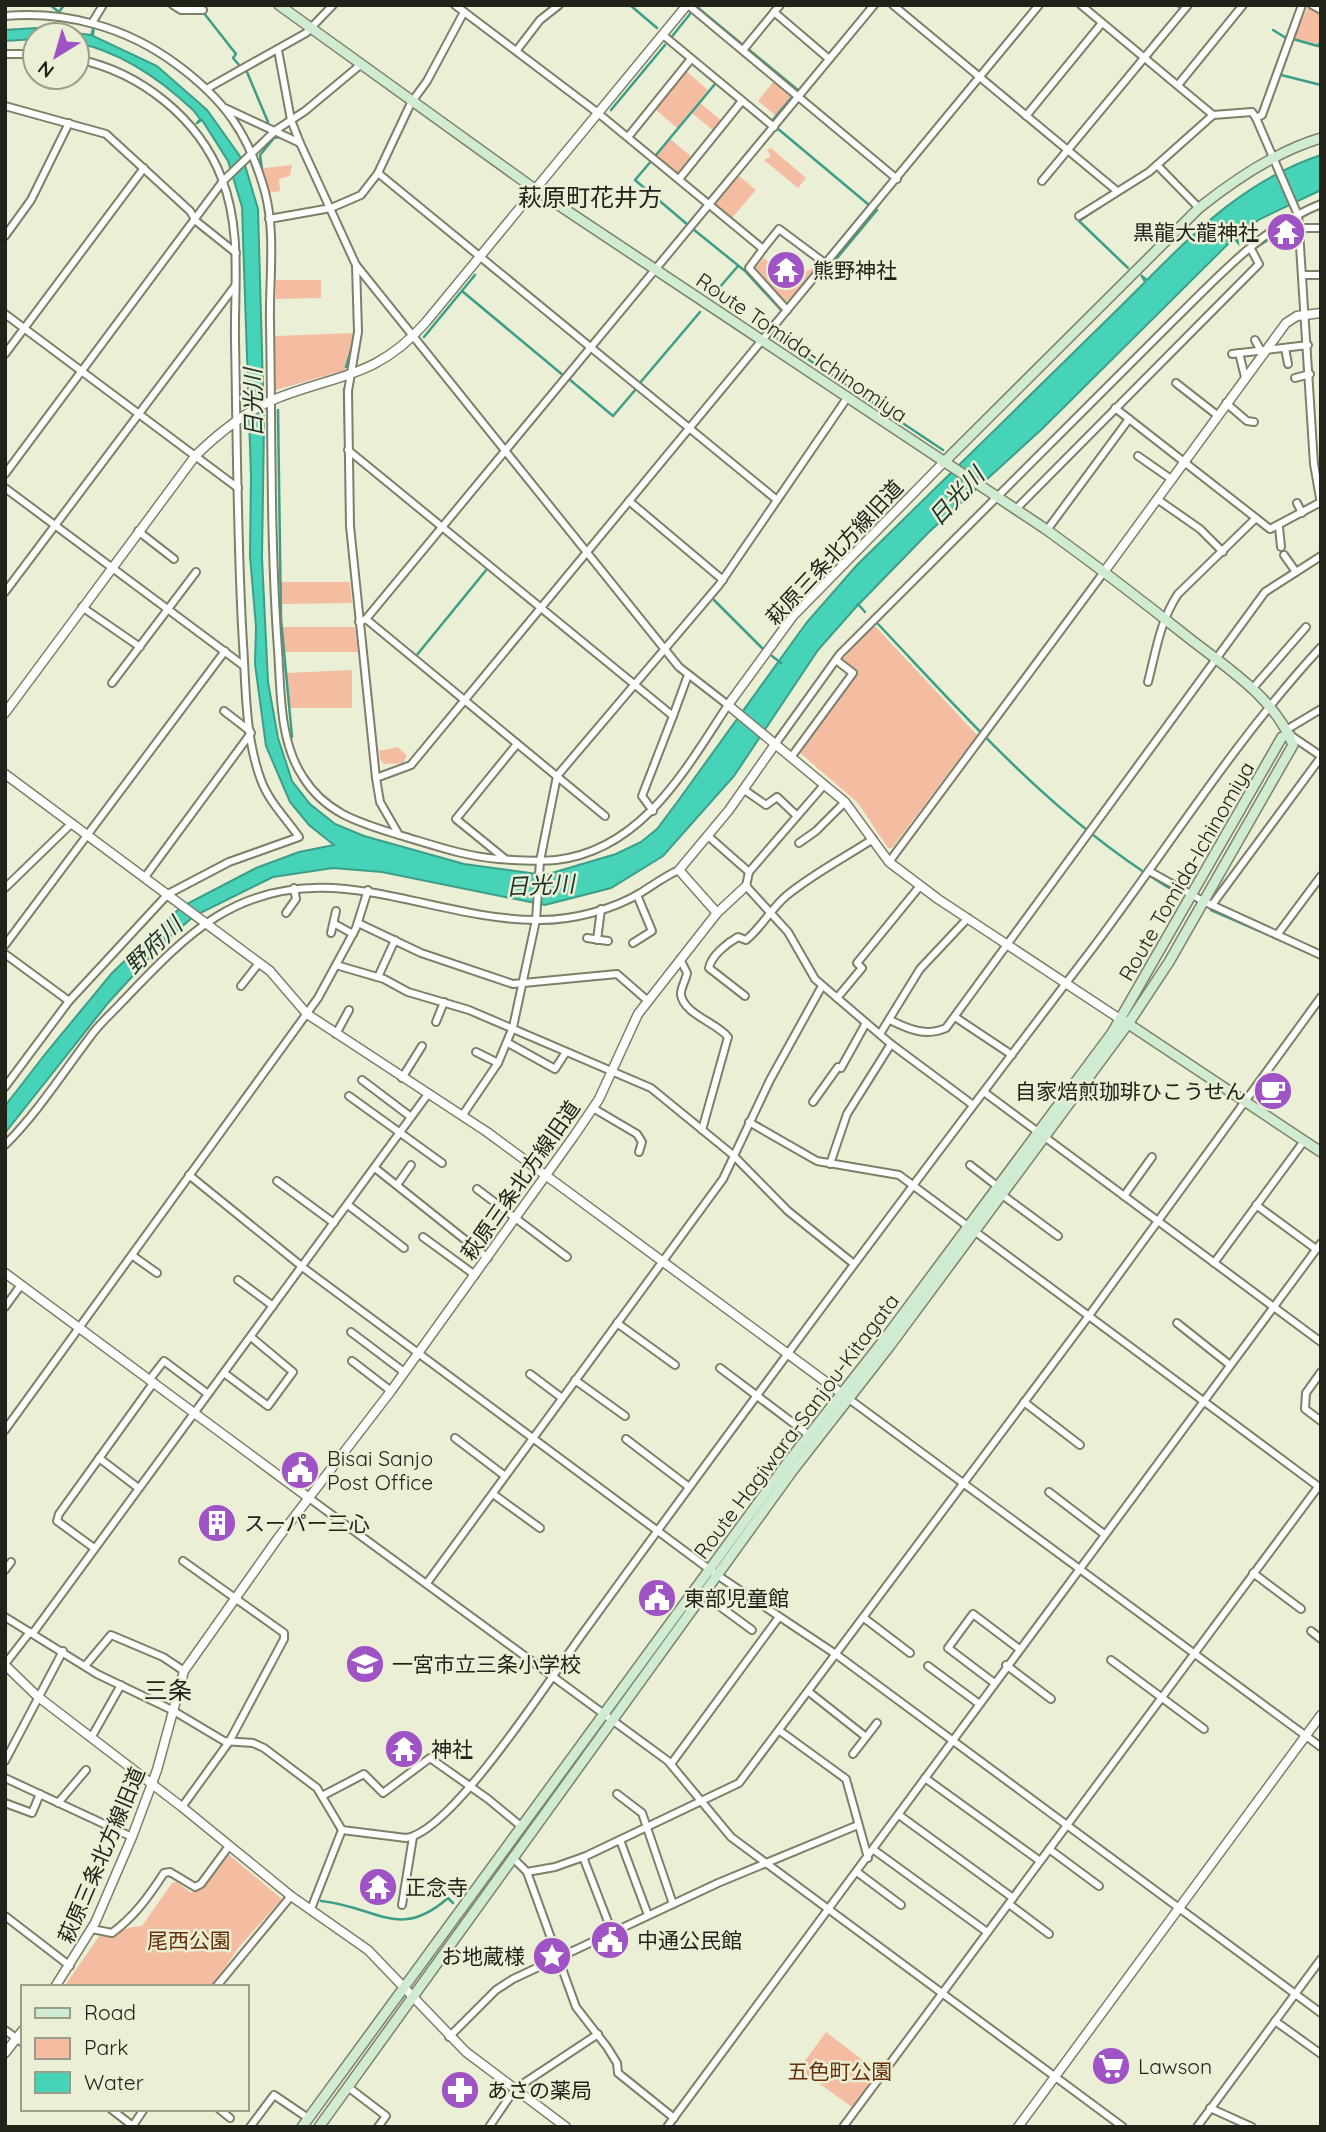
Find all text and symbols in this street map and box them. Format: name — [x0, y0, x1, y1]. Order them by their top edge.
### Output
north arrow — [21, 21, 91, 91]
text: N — [33, 56, 59, 83]
district label: 萩原町花井方 — [518, 182, 662, 212]
temple icon: 黒龍大龍神社 — [1265, 211, 1307, 253]
place label: 黒龍大龍神社 — [1133, 219, 1259, 245]
temple icon: 熊野神社 — [765, 249, 807, 291]
place label: 熊野神社 — [813, 257, 897, 283]
street label: Route Tomida-Ichinomiya — [692, 267, 912, 427]
water label: 日光川 — [238, 365, 268, 438]
water label: 日光川 — [922, 459, 992, 531]
street label: 萩原三条北方線旧道 — [760, 474, 908, 630]
street label: Route Tomida-Ichinomiya — [1112, 757, 1260, 985]
water label: 日光川 — [505, 869, 578, 901]
water label: 野府川 — [118, 909, 190, 979]
cafe icon: 自家焙煎珈琲ひこうせん — [1252, 1070, 1294, 1112]
place label: 自家焙煎珈琲ひこうせん — [1015, 1078, 1246, 1104]
street label: 萩原三条北方線旧道 — [455, 1095, 585, 1265]
street label: Route Hagiwara-Sanjou-Kitagata — [688, 1288, 904, 1564]
place label: Bisai Sanjo Post Office — [327, 1445, 433, 1495]
public building icon: Bisai Sanjo Post Office — [279, 1449, 321, 1491]
building icon: スーパー三心 — [196, 1502, 238, 1544]
place label: スーパー三心 — [244, 1510, 370, 1536]
public building icon: 東部児童館 — [636, 1577, 678, 1619]
place label: 東部児童館 — [684, 1585, 789, 1611]
school or university icon: 一宮市立三条小学校 — [344, 1643, 386, 1685]
place label: 一宮市立三条小学校 — [392, 1651, 581, 1677]
district label: 三条 — [144, 1675, 192, 1705]
temple icon: 神社 — [383, 1728, 425, 1770]
place label: 神社 — [431, 1736, 473, 1762]
street label: 萩原三条北方線旧道 — [52, 1763, 150, 1947]
temple icon: 正念寺 — [357, 1866, 399, 1908]
place label: 正念寺 — [405, 1874, 468, 1900]
public building icon: 中通公民館 — [589, 1919, 631, 1961]
park label: 尾西公園 — [147, 1927, 231, 1953]
place label: 中通公民館 — [637, 1927, 742, 1953]
place icon: お地蔵様 — [531, 1935, 573, 1977]
place label: お地蔵様 — [441, 1943, 525, 1969]
legend — [21, 1985, 248, 2111]
text: Road — [84, 1999, 136, 2025]
text: Park — [84, 2034, 128, 2060]
supermarket icon: Lawson — [1090, 2045, 1132, 2087]
place label: Lawson — [1138, 2053, 1212, 2079]
park label: 五色町公園 — [788, 2058, 893, 2084]
text: Water — [84, 2069, 144, 2095]
pharmacy icon: あさの薬局 — [439, 2069, 481, 2111]
place label: あさの薬局 — [487, 2077, 592, 2103]

